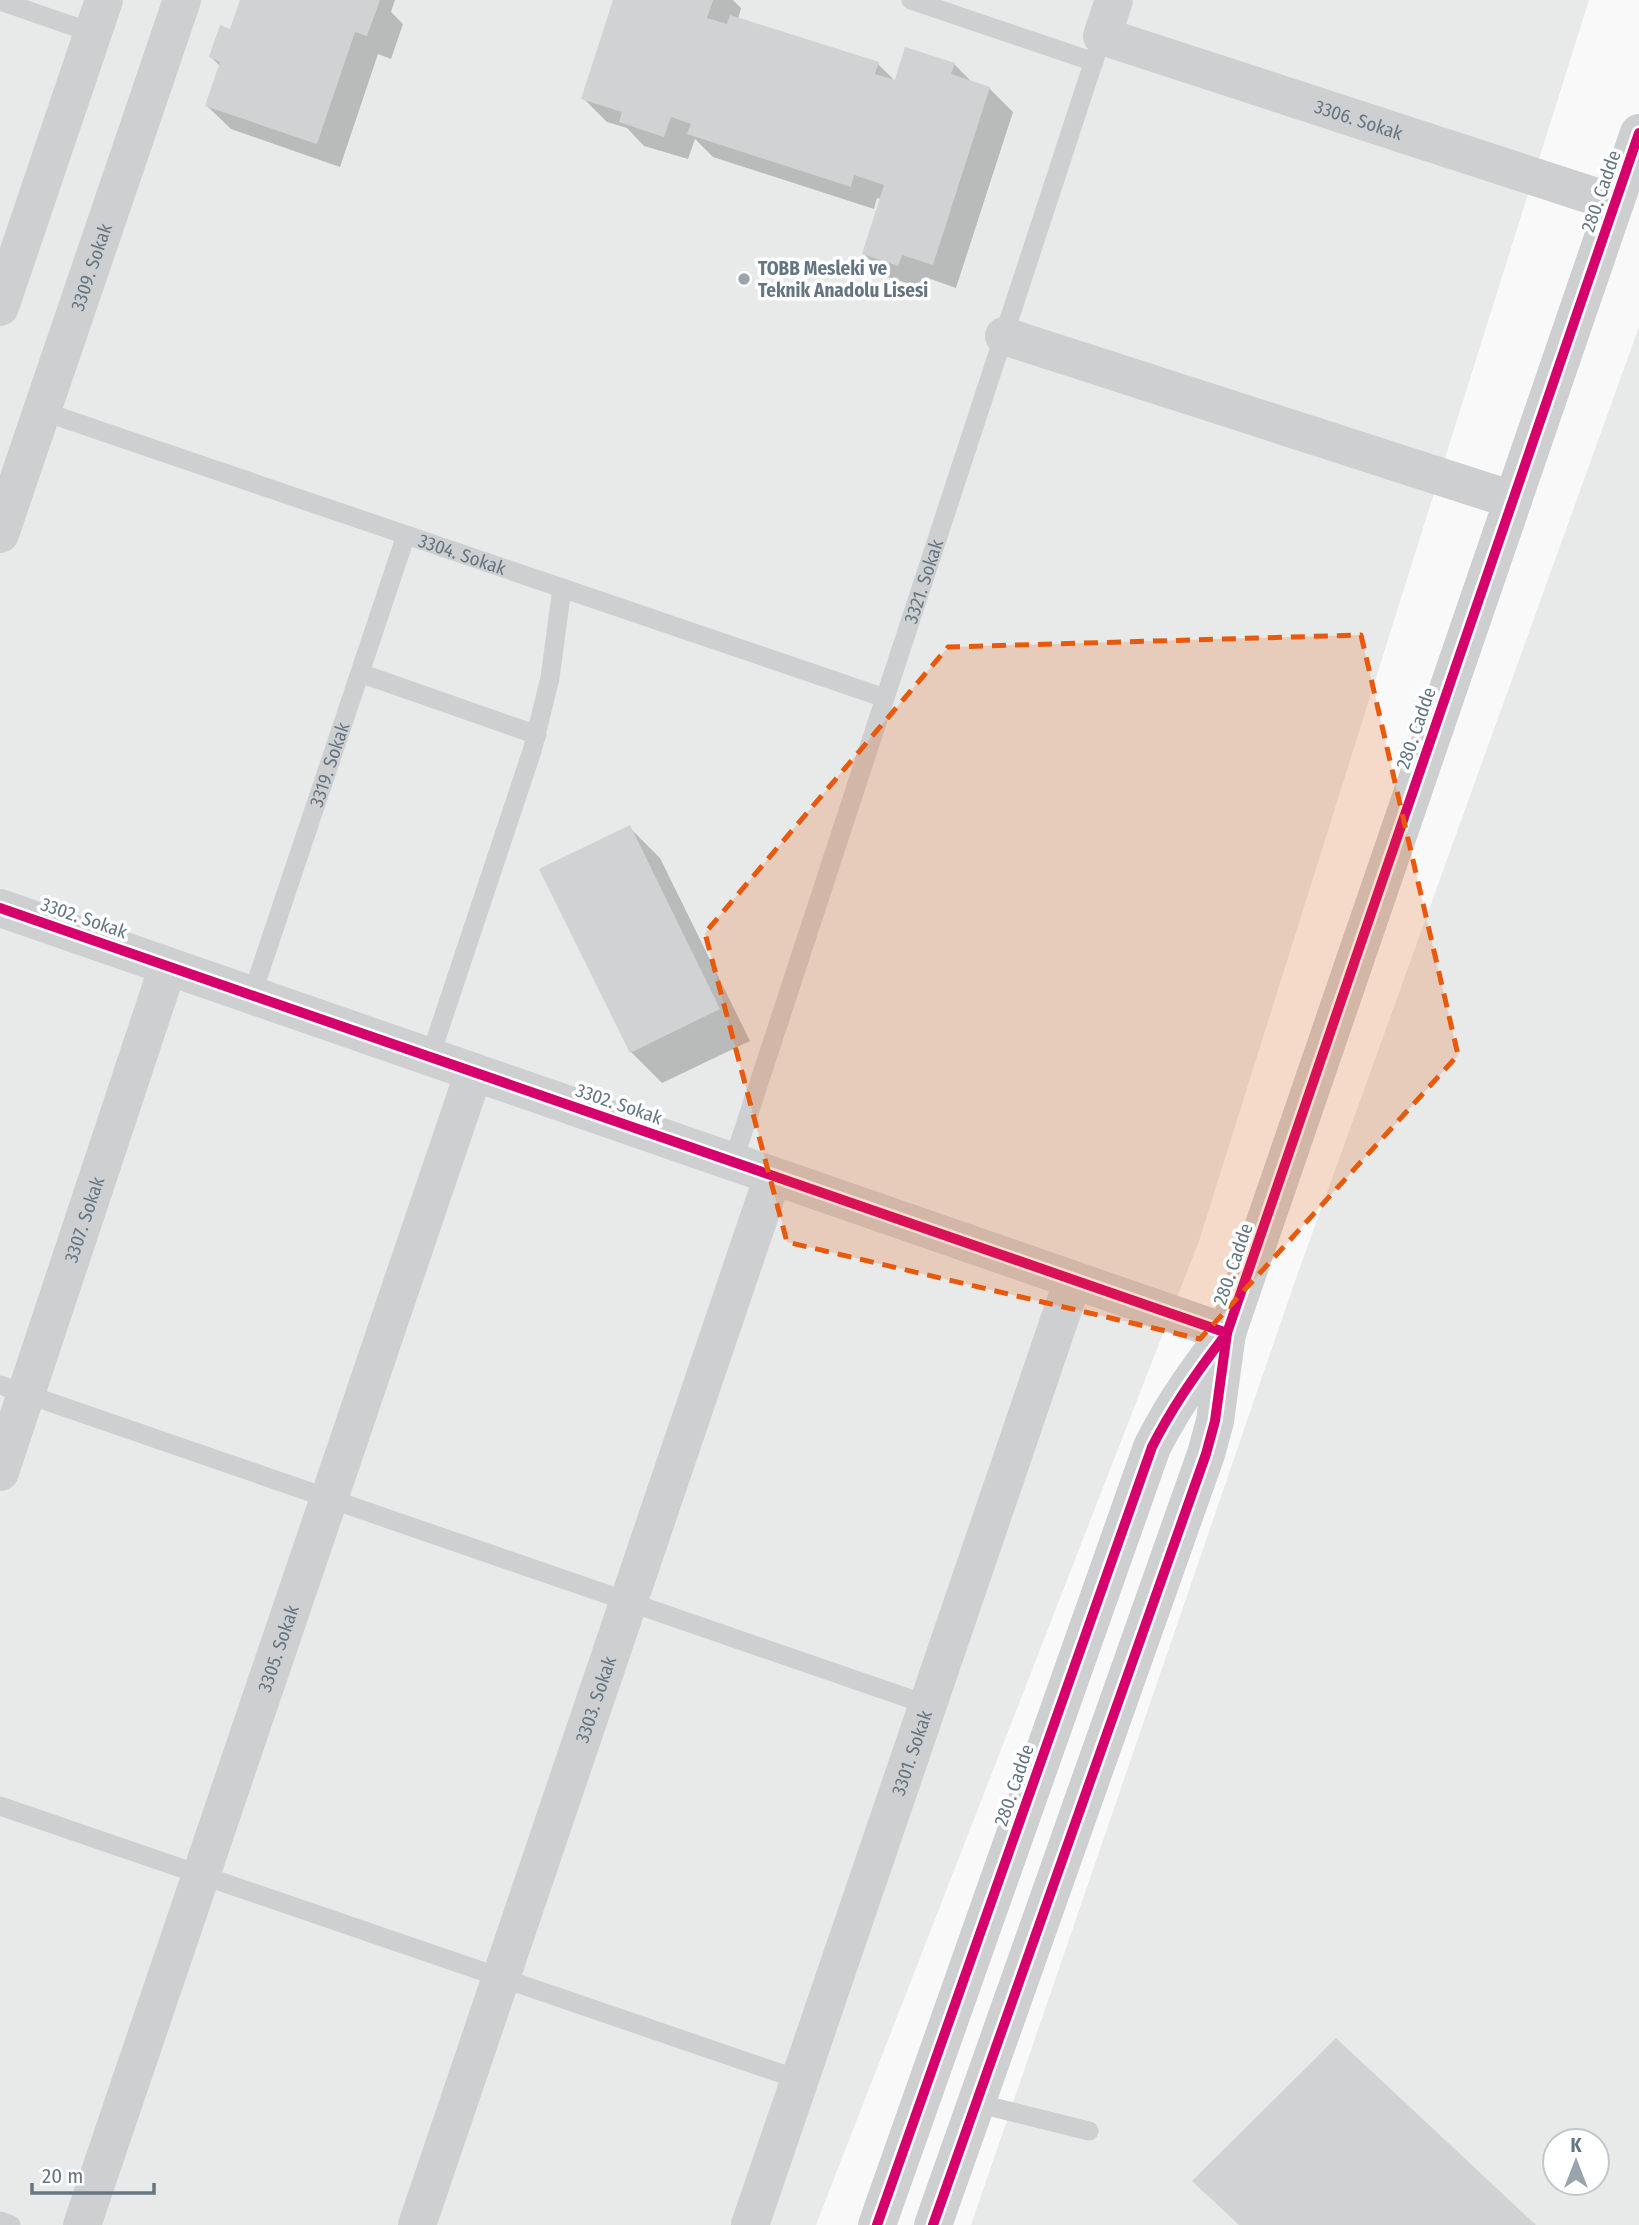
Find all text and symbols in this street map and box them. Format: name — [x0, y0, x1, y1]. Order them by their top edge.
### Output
street label: 3306. Sokak — [1312, 95, 1406, 145]
street label: 280. Cadde — [1576, 147, 1626, 235]
street label: 3309. Sokak — [65, 220, 117, 314]
place label: TOBB Mesleki ve Teknik Anadolu Lisesi — [758, 257, 928, 302]
marker: TOBB Mesleki ve Teknik Anadolu Lisesi — [736, 271, 752, 287]
street label: 3304. Sokak — [416, 529, 509, 580]
street label: 3321. Sokak — [899, 536, 948, 626]
street label: 280. Cadde — [1391, 684, 1441, 772]
street label: 3319. Sokak — [304, 719, 354, 810]
street label: 3302. Sokak — [38, 892, 130, 944]
street label: 3302. Sokak — [573, 1078, 665, 1130]
street label: 3307. Sokak — [59, 1174, 109, 1265]
street label: 280. Cadde — [1208, 1220, 1258, 1308]
street label: 3305. Sokak — [253, 1602, 304, 1695]
street label: 3303. Sokak — [570, 1653, 621, 1746]
street label: 3301. Sokak — [886, 1707, 937, 1799]
street label: 280. Cadde — [989, 1741, 1039, 1829]
north arrow — [1541, 2127, 1611, 2197]
text: K — [1570, 2134, 1582, 2157]
scale bar — [32, 2152, 154, 2196]
text: 20 m — [42, 2163, 83, 2189]

